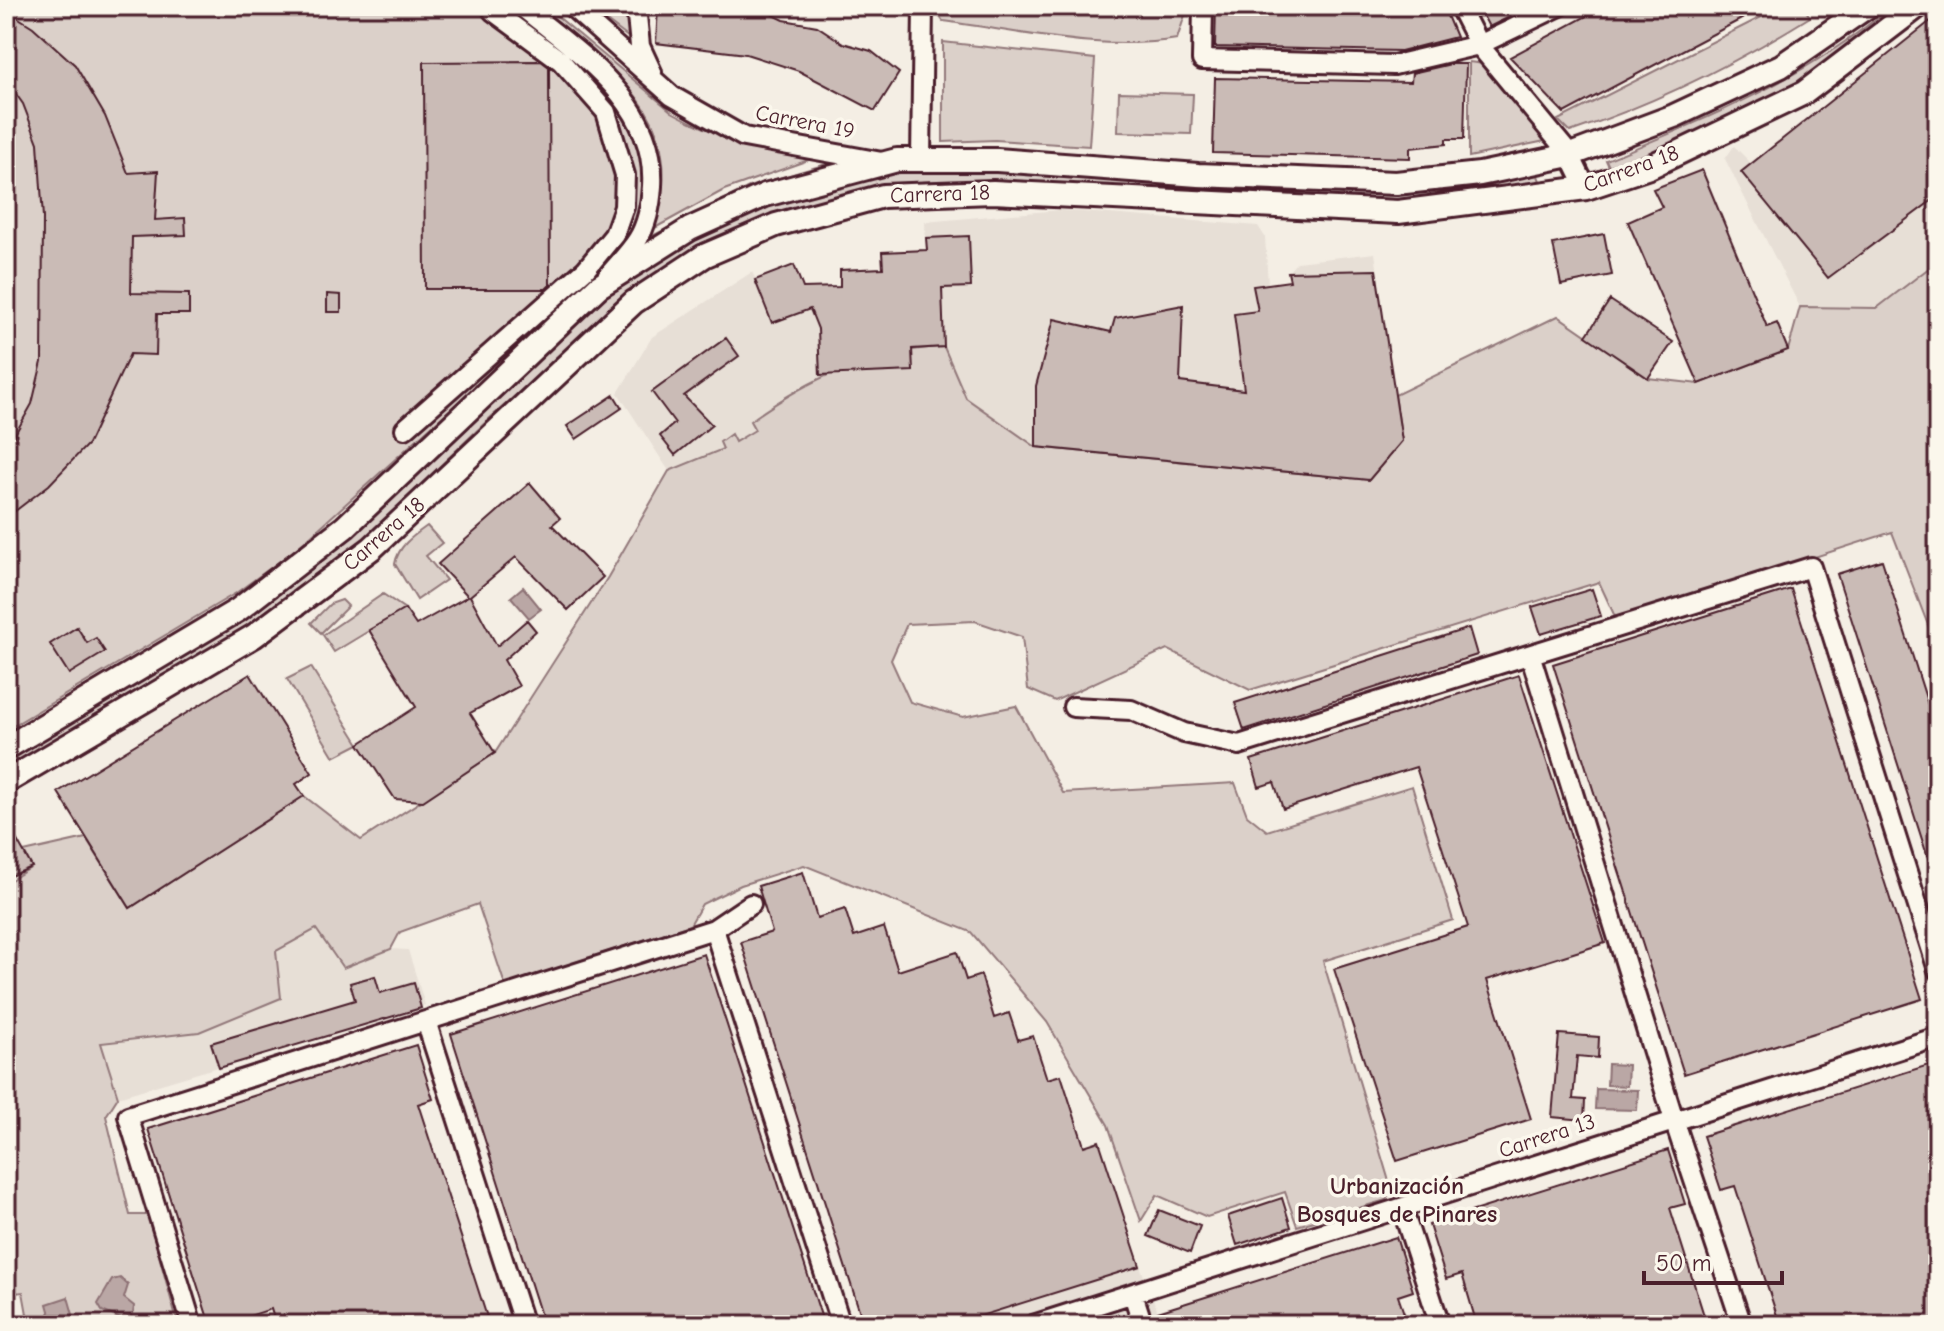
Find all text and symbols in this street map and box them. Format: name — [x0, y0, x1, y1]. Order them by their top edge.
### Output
street label: Carrera 19 — [753, 100, 857, 144]
street label: Carrera 18 — [1580, 140, 1682, 198]
street label: Carrera 18 — [890, 179, 990, 209]
street label: Carrera 18 — [338, 491, 430, 577]
street label: Carrera 13 — [1496, 1108, 1598, 1164]
district label: Urbanización Bosques de Pinares — [1297, 1172, 1497, 1228]
scale bar — [1644, 1235, 1782, 1285]
text: 50 m — [1656, 1249, 1712, 1277]

